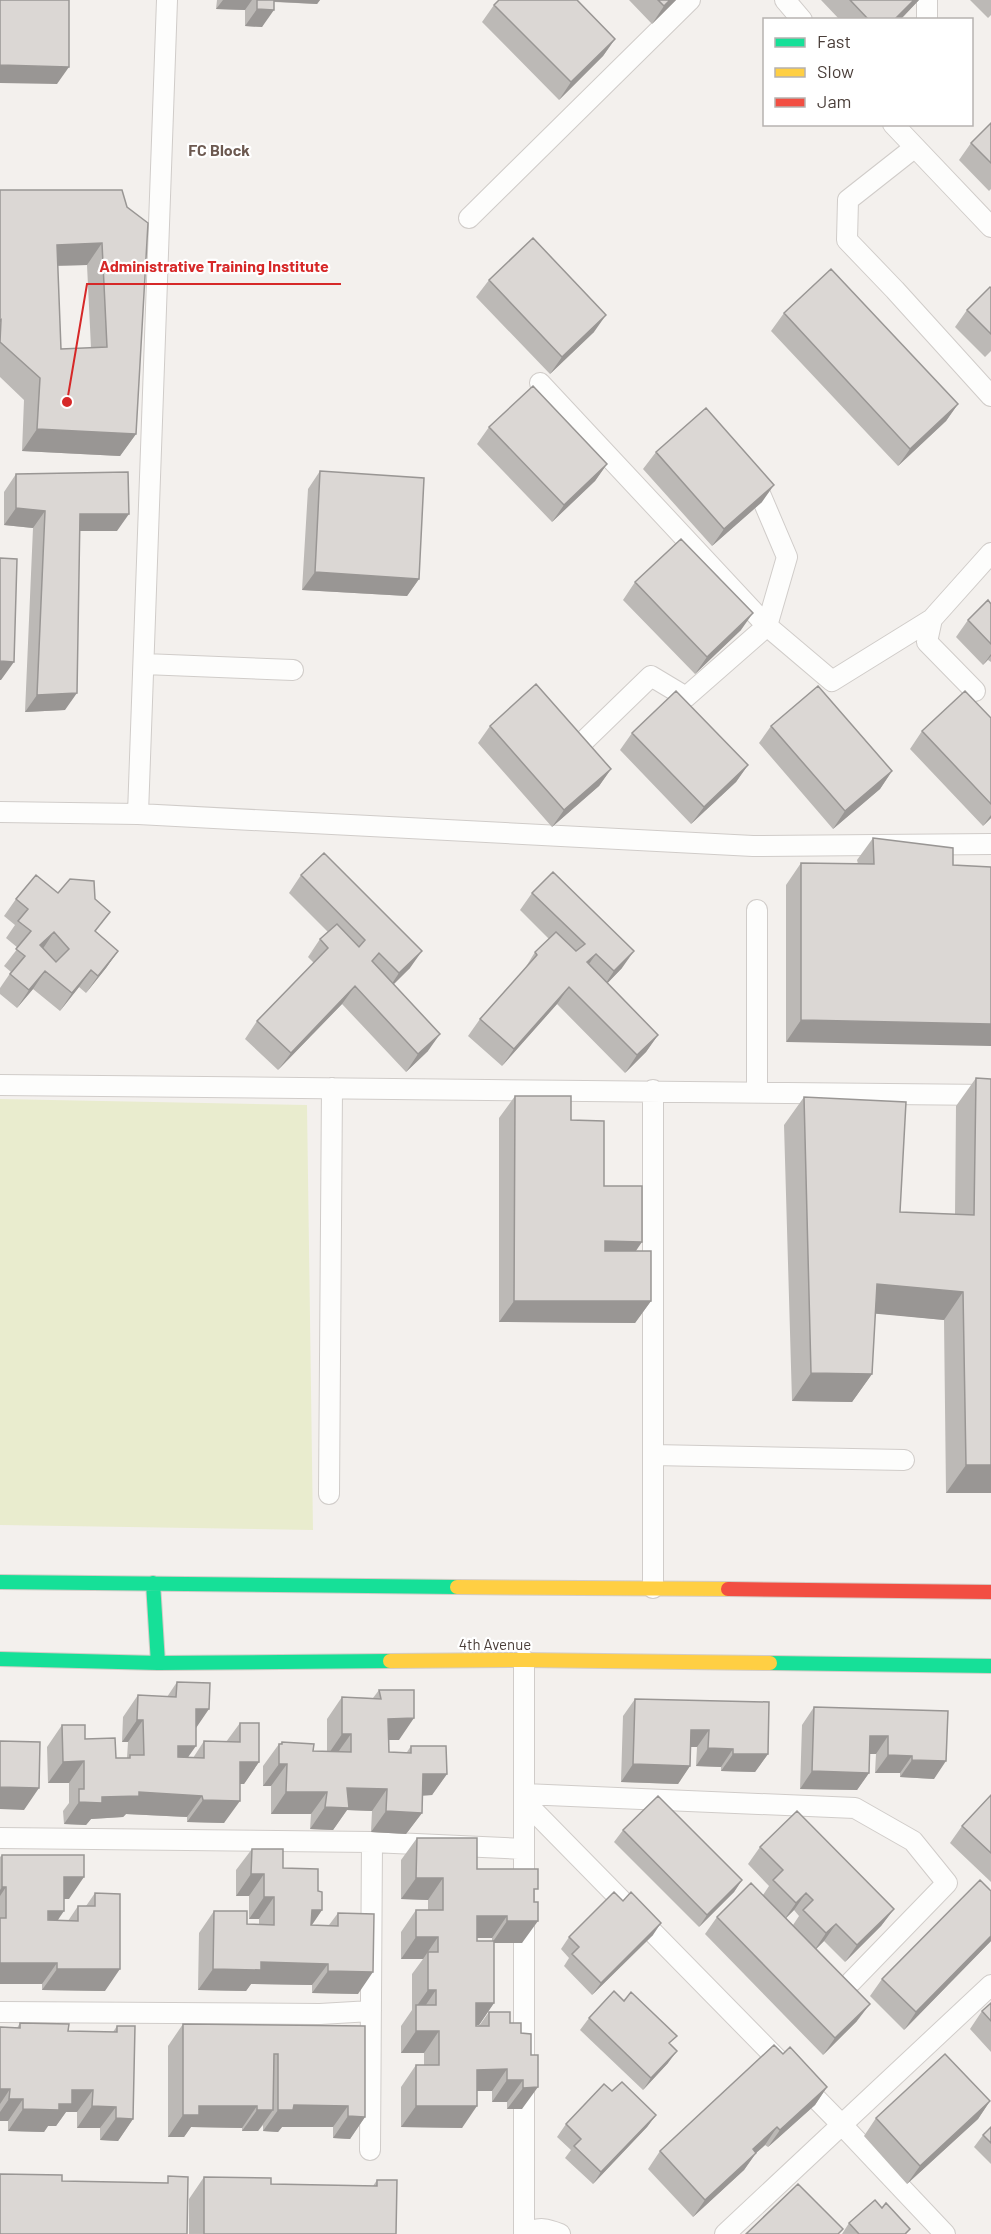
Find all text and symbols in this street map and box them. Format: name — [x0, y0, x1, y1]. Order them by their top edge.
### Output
legend — [763, 18, 973, 126]
text: Fast — [817, 30, 851, 52]
text: Slow — [817, 60, 854, 82]
text: Jam — [817, 90, 851, 112]
district label: FC Block — [188, 140, 250, 159]
callout: Administrative Training Institute — [87, 250, 341, 284]
text: Administrative Training Institute — [99, 256, 329, 275]
street label: 4th Avenue — [459, 1635, 531, 1653]

